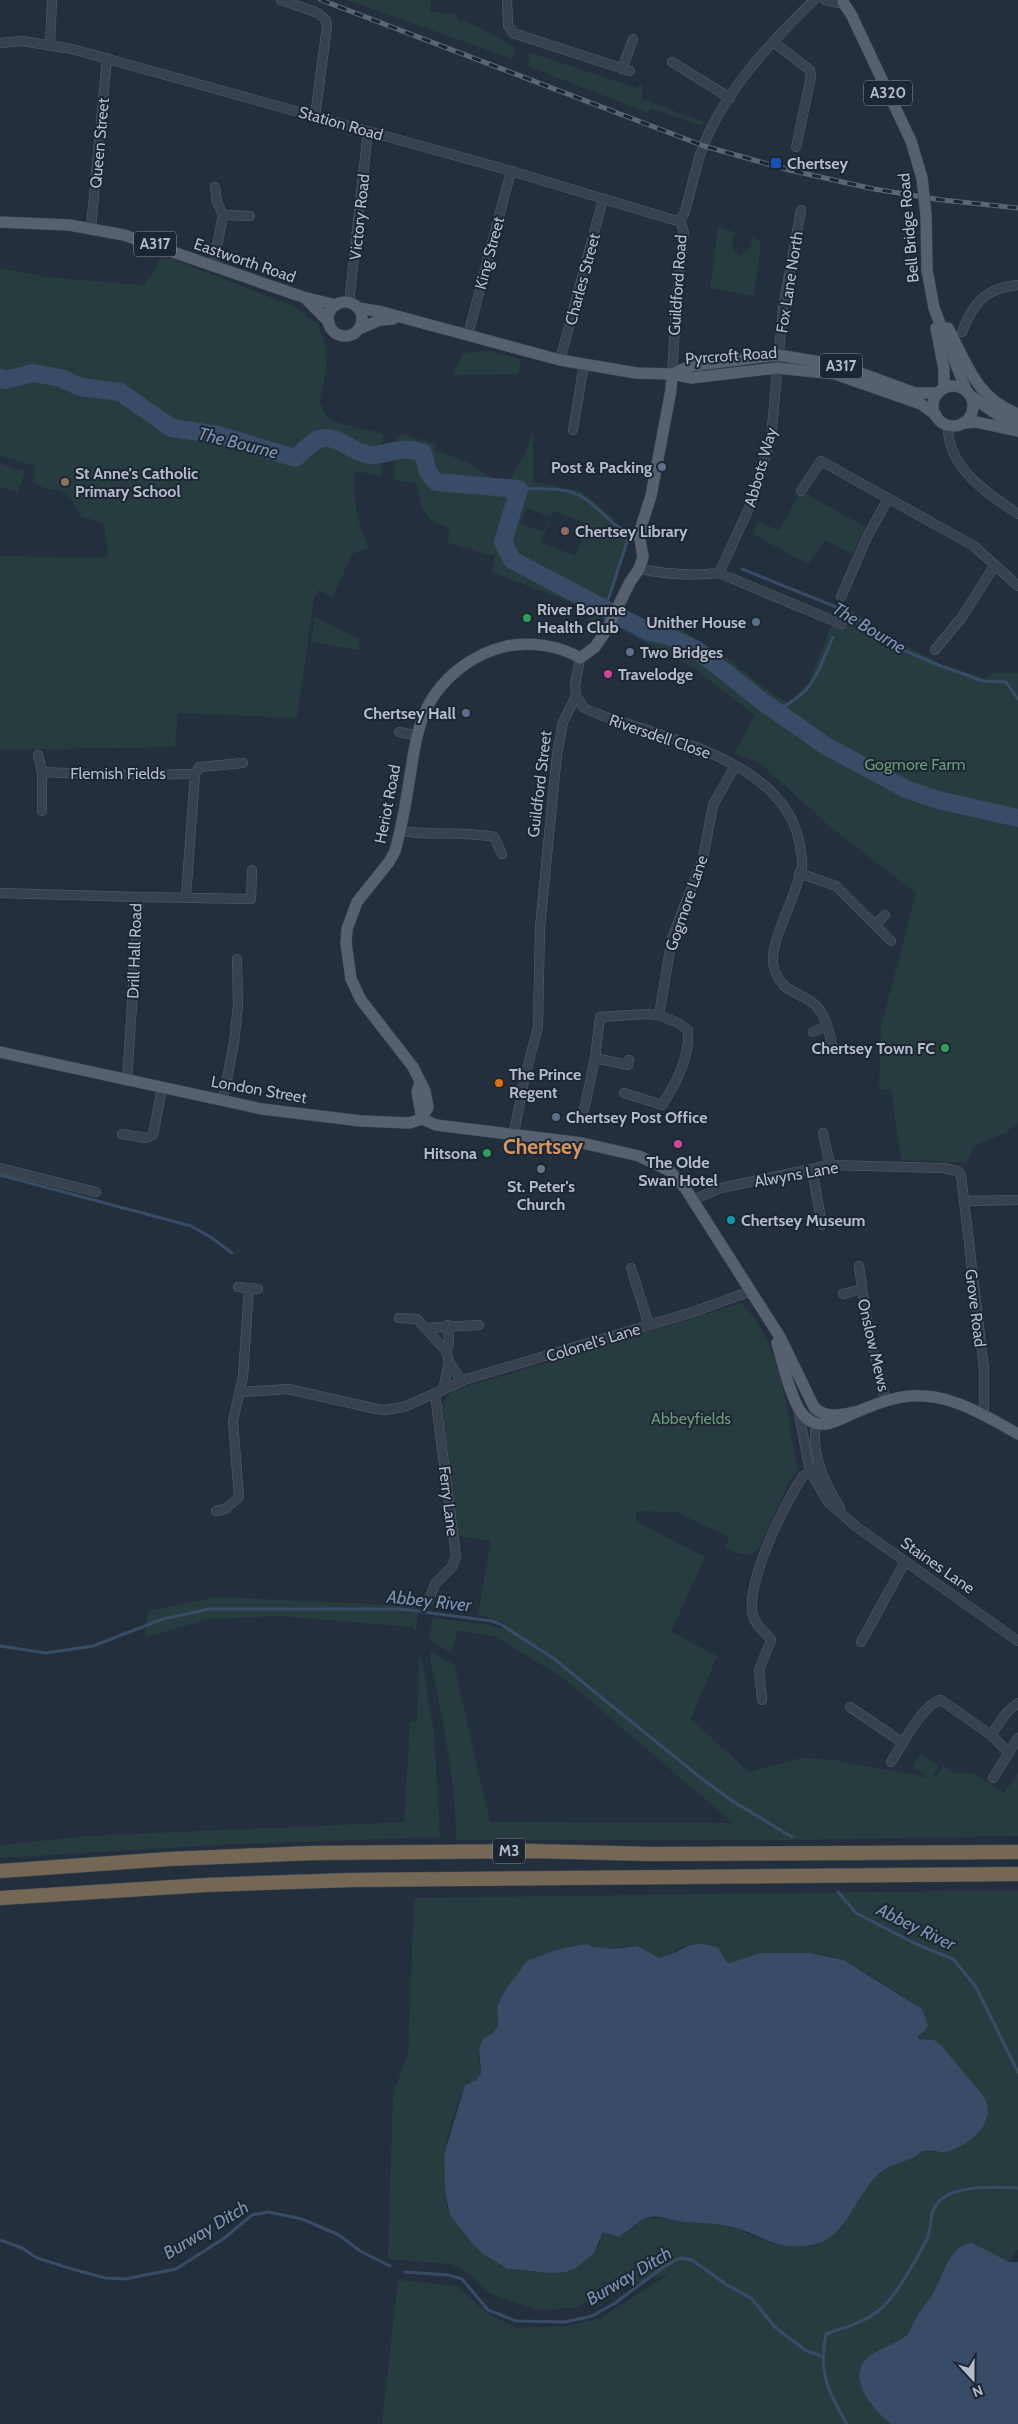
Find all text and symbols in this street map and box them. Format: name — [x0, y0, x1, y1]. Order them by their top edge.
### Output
road number: A320 — [864, 80, 912, 106]
street label: Queen Street — [86, 96, 113, 189]
street label: Station Road — [296, 102, 385, 145]
place label: Chertsey — [787, 154, 848, 173]
marker: Chertsey — [769, 156, 783, 170]
street label: Bell Bridge Road — [894, 172, 923, 284]
street label: Victory Road — [346, 173, 373, 261]
street label: King Street — [471, 214, 508, 292]
street label: Charles Street — [561, 230, 604, 327]
street label: Fox Lane North — [772, 230, 807, 334]
road number: A317 — [134, 232, 176, 256]
street label: Eastworth Road — [191, 234, 298, 287]
street label: Guildford Road — [665, 234, 690, 336]
street label: Pyrcroft Road — [685, 343, 778, 368]
road number: A317 — [820, 354, 862, 378]
water label: The Bourne — [196, 422, 280, 464]
street label: Abbots Way — [740, 425, 781, 509]
place label: Post & Packing — [551, 458, 652, 477]
marker: Post & Packing — [656, 461, 668, 473]
place label: St Anne's Catholic Primary School — [75, 464, 198, 501]
marker: St Anne's Catholic Primary School — [59, 476, 71, 488]
place label: Chertsey Library — [575, 522, 688, 541]
marker: Chertsey Library — [559, 525, 571, 537]
water label: The Bourne — [828, 598, 910, 658]
place label: River Bourne Health Club — [537, 600, 626, 637]
marker: River Bourne Health Club — [521, 612, 533, 624]
place label: Unither House — [646, 613, 746, 632]
marker: Unither House — [750, 616, 762, 628]
place label: Two Bridges — [640, 643, 723, 662]
marker: Two Bridges — [624, 646, 636, 658]
place label: Travelodge — [618, 665, 693, 684]
marker: Travelodge — [602, 668, 614, 680]
place label: Chertsey Hall — [363, 704, 456, 723]
marker: Chertsey Hall — [460, 707, 472, 719]
street label: Riversdell Close — [607, 710, 713, 763]
street label: Guildford Street — [524, 729, 556, 839]
park label: Gogmore Farm — [864, 755, 966, 774]
street label: Heriot Road — [371, 763, 404, 845]
street label: Flemish Fields — [70, 764, 166, 783]
street label: Gogmore Lane — [661, 853, 712, 953]
street label: Drill Hall Road — [123, 903, 146, 999]
place label: Chertsey Town FC — [811, 1039, 935, 1058]
marker: Chertsey Town FC — [939, 1042, 951, 1054]
place label: The Prince Regent — [509, 1065, 581, 1102]
street label: London Street — [210, 1072, 309, 1107]
marker: The Prince Regent — [493, 1077, 505, 1089]
place label: Chertsey Post Office — [566, 1108, 707, 1127]
marker: Chertsey Post Office — [550, 1111, 562, 1123]
district label: Chertsey — [503, 1134, 584, 1159]
marker: The Olde Swan Hotel — [672, 1138, 684, 1150]
place label: Hitsona — [423, 1144, 477, 1163]
marker: Hitsona — [481, 1147, 493, 1159]
place label: The Olde Swan Hotel — [638, 1153, 718, 1190]
street label: Alwyns Lane — [753, 1158, 840, 1191]
marker: St. Peter's Church — [535, 1163, 547, 1175]
place label: St. Peter's Church — [507, 1177, 575, 1214]
place label: Chertsey Museum — [741, 1211, 865, 1230]
marker: Chertsey Museum — [725, 1214, 737, 1226]
street label: Grove Road — [961, 1268, 990, 1348]
street label: Onslow Mews — [854, 1297, 893, 1394]
street label: Colonel's Lane — [544, 1319, 642, 1366]
park label: Abbeyfields — [651, 1409, 731, 1428]
street label: Ferry Lane — [435, 1465, 462, 1537]
street label: Staines Lane — [897, 1533, 978, 1598]
water label: Abbey River — [385, 1586, 474, 1617]
road number: M3 — [493, 1838, 525, 1864]
water label: Abbey River — [872, 1898, 960, 1956]
water label: Burway Ditch — [159, 2196, 253, 2264]
water label: Burway Ditch — [582, 2242, 676, 2310]
north arrow — [948, 2354, 998, 2404]
text: N — [970, 2381, 986, 2401]

